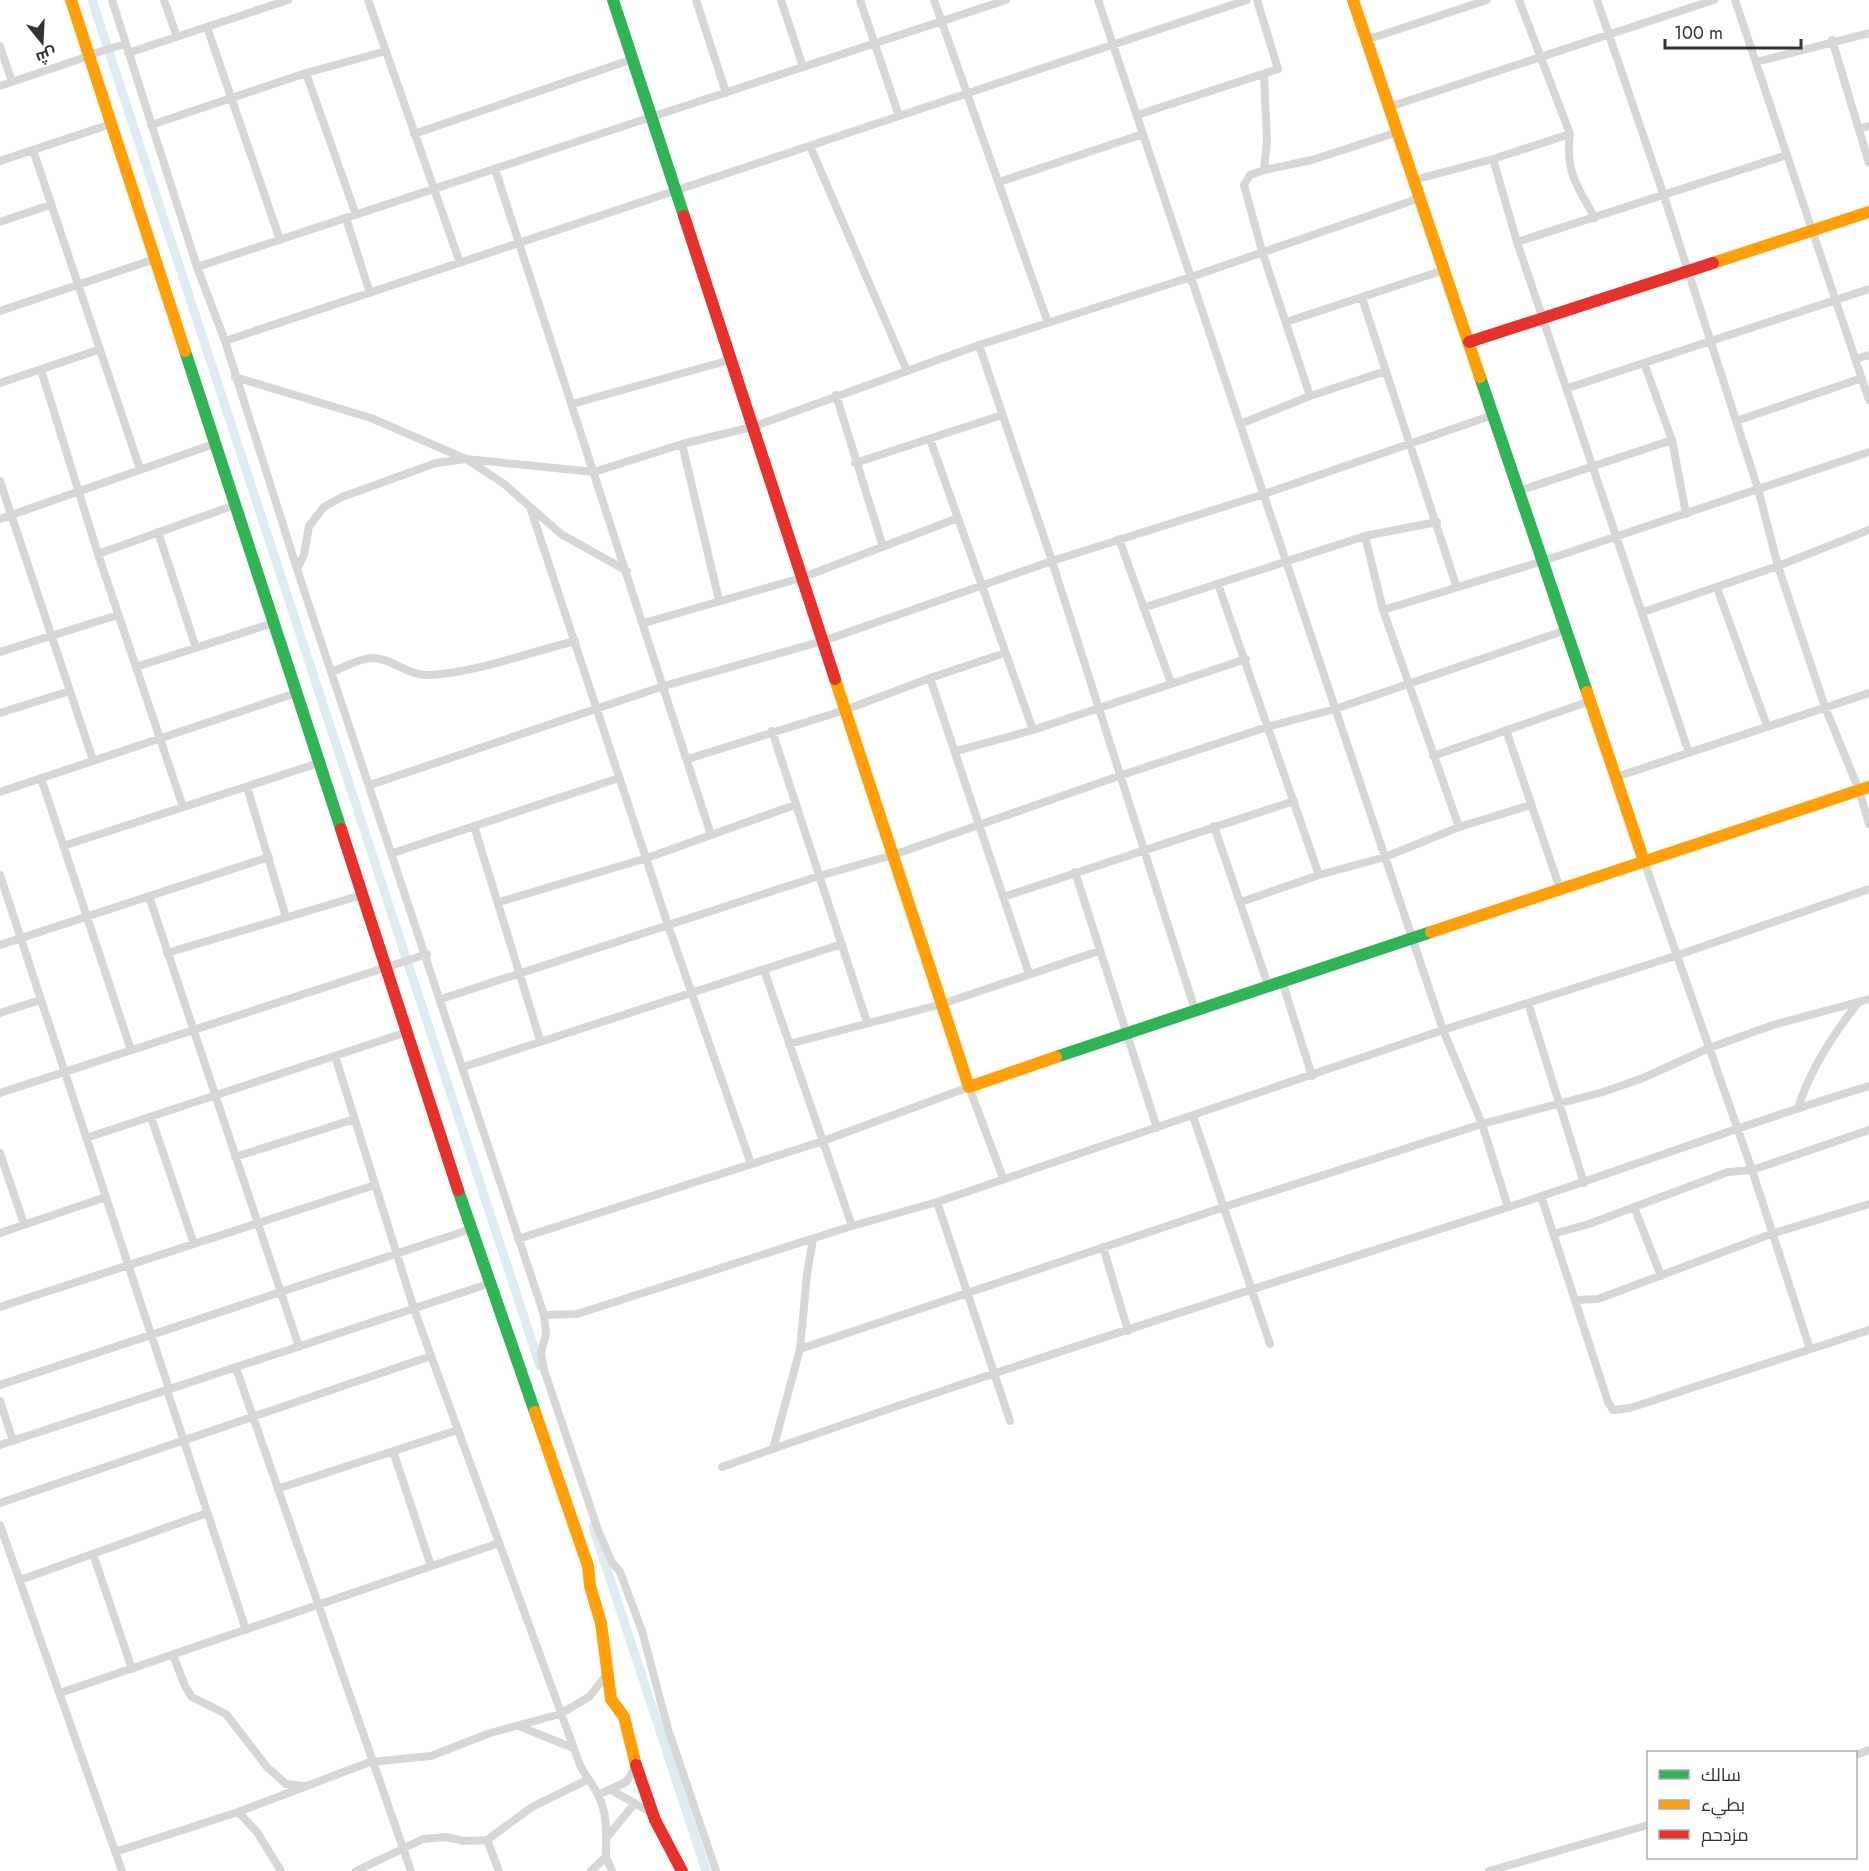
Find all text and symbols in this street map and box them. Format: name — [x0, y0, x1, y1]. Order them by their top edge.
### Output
north arrow — [12, 12, 72, 72]
scale bar — [1665, 12, 1802, 50]
text: 100 m — [1674, 20, 1723, 46]
text: ش — [33, 42, 60, 70]
legend — [1647, 1751, 1857, 1859]
text: سالك — [1701, 1762, 1741, 1788]
text: بطيء — [1701, 1792, 1745, 1819]
text: مزدحم — [1701, 1822, 1749, 1848]

